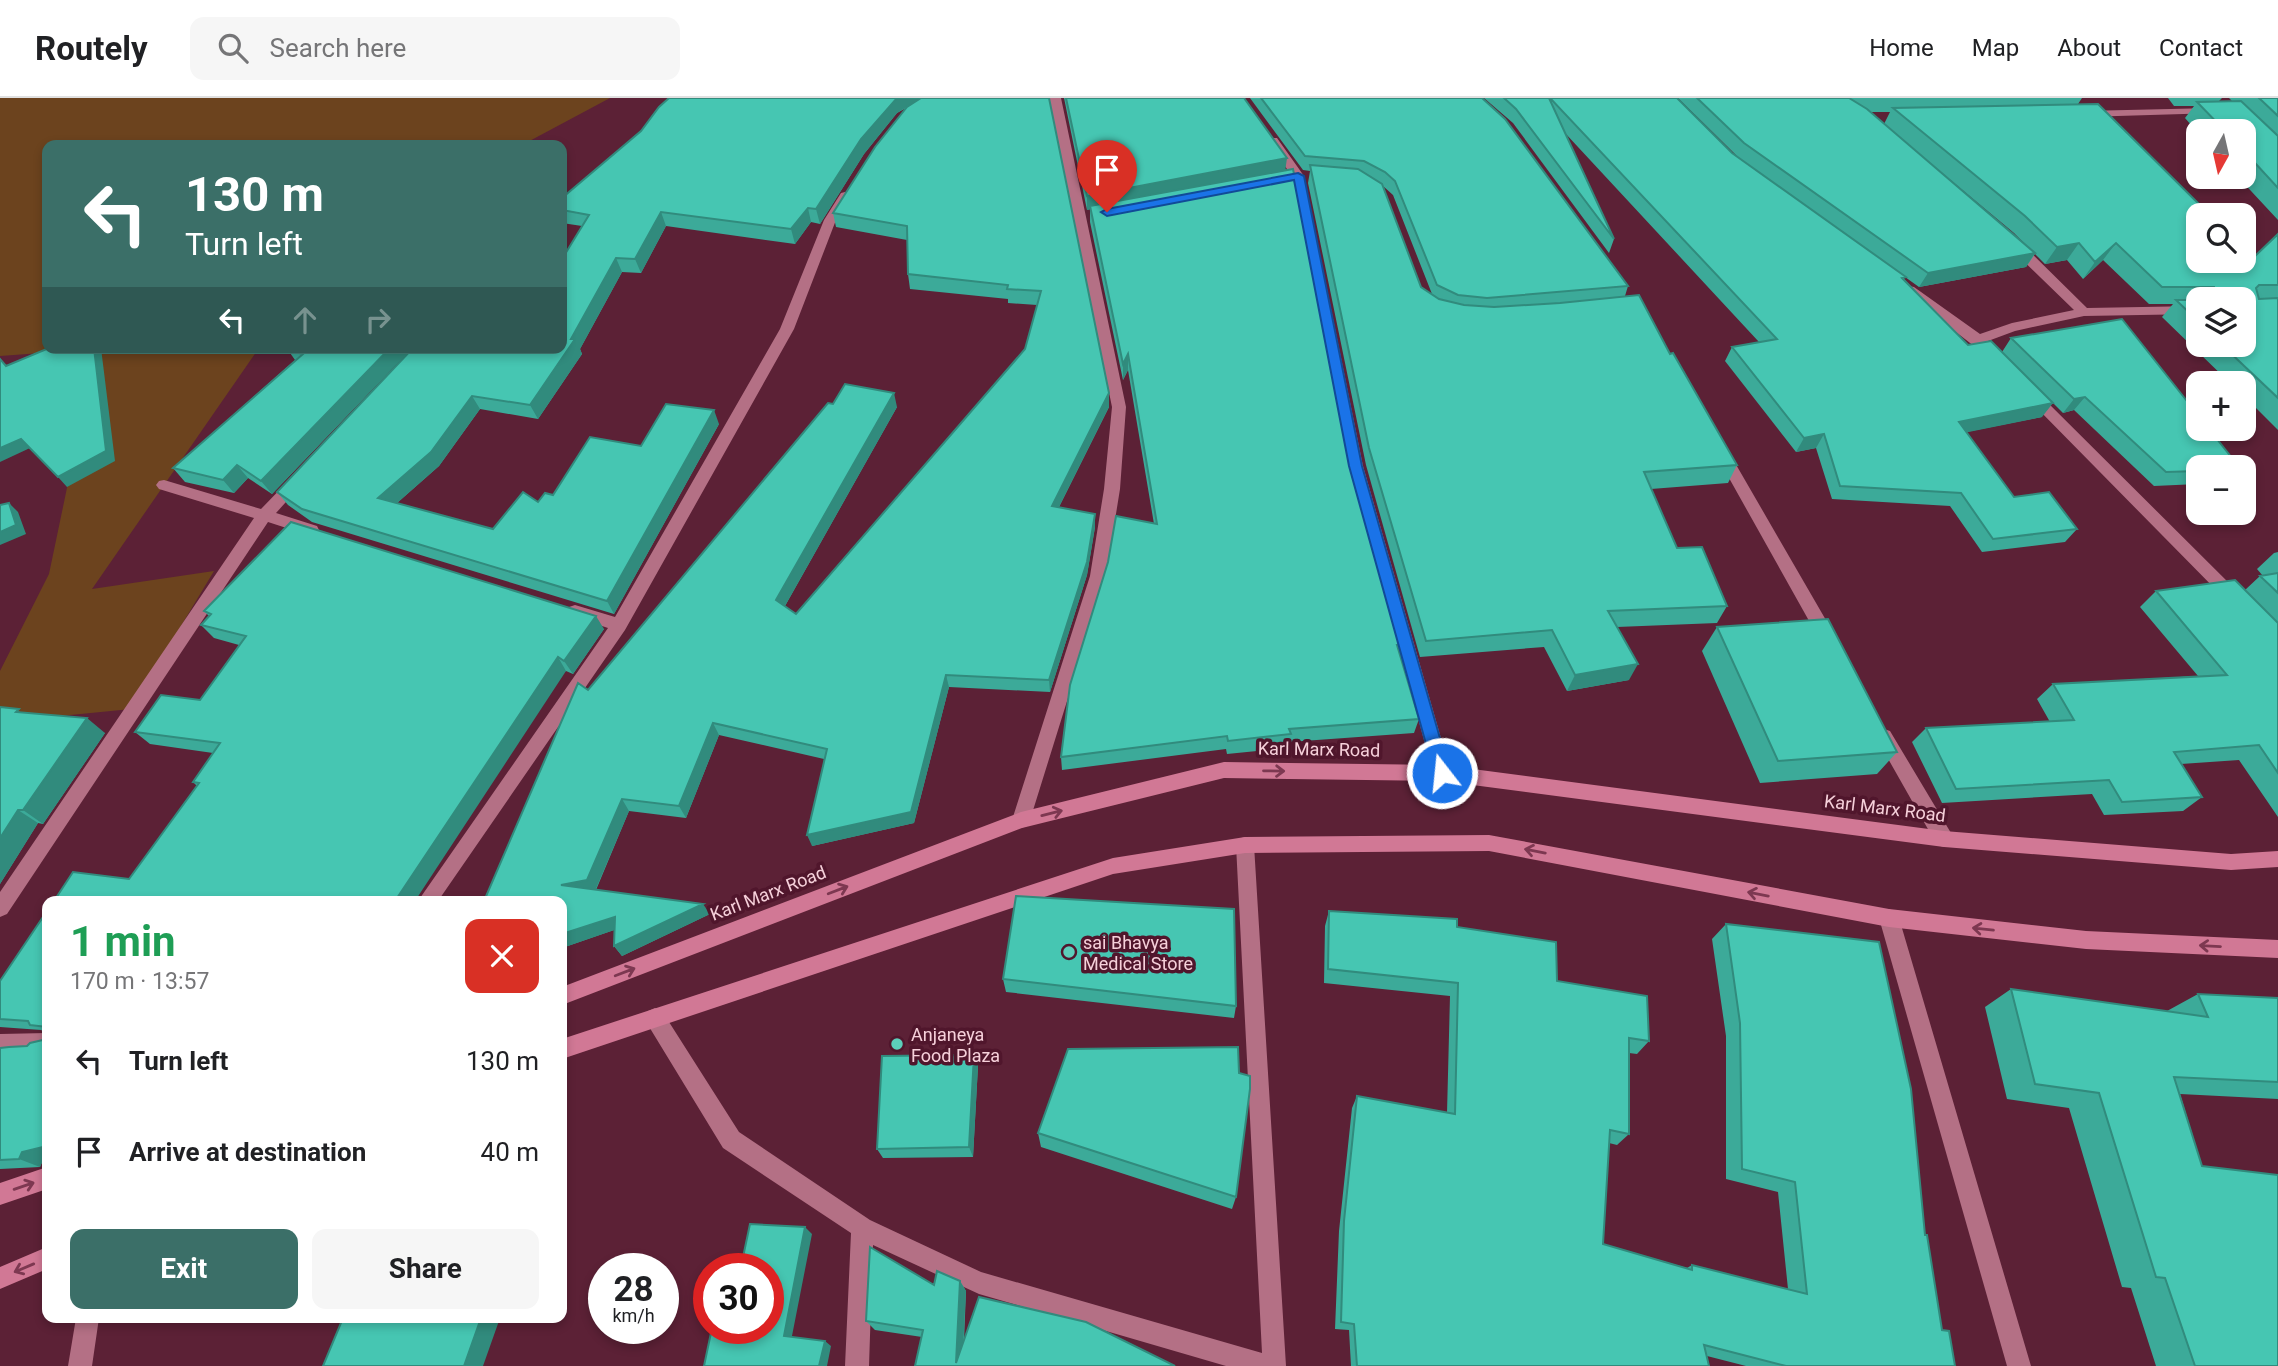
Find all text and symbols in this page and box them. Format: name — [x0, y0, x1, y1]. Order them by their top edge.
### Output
search box — [190, 17, 680, 80]
text: Routely — [35, 29, 148, 68]
icon: search — [214, 29, 252, 67]
text: Search here — [270, 33, 406, 63]
text: Home — [1869, 34, 1934, 62]
text: Map — [1972, 34, 2019, 62]
text: About — [2057, 34, 2121, 62]
text: Contact — [2159, 34, 2243, 62]
north arrow — [2186, 119, 2256, 189]
map controls — [2186, 119, 2256, 525]
pin — [1077, 140, 1137, 212]
icon: arrive — [1088, 151, 1126, 189]
text: 130 m — [185, 166, 324, 223]
icon: left — [70, 168, 161, 259]
button: search — [2186, 203, 2256, 273]
text: Turn left — [185, 225, 303, 263]
button: layers — [2186, 287, 2256, 357]
icon: left — [213, 301, 251, 339]
icon: ahead — [286, 301, 324, 339]
icon: right — [359, 301, 397, 339]
button: + — [2186, 371, 2256, 441]
button: − — [2186, 455, 2256, 525]
position arrow — [1405, 736, 1479, 810]
street label: Karl Marx Road — [1258, 737, 1380, 761]
one-way arrow — [1262, 764, 1285, 778]
street label: Karl Marx Road — [1823, 790, 1947, 826]
one-way arrow — [1040, 806, 1062, 819]
one-way arrow — [1524, 844, 1547, 858]
street label: Karl Marx Road — [707, 861, 829, 925]
one-way arrow — [826, 883, 848, 896]
one-way arrow — [1747, 886, 1770, 900]
text: 1 min — [70, 917, 176, 966]
button: close — [465, 919, 539, 993]
one-way arrow — [1972, 922, 1995, 935]
place label: sai Bhavya Medical Store — [1083, 932, 1193, 974]
one-way arrow — [2199, 939, 2222, 952]
marker: sai Bhavya Medical Store — [1061, 944, 1077, 960]
one-way arrow — [614, 965, 636, 977]
text: 170 m · 13:57 — [70, 968, 209, 995]
place label: Anjaneya Food Plaza — [911, 1024, 1000, 1066]
marker: Anjaneya Food Plaza — [889, 1036, 905, 1052]
icon: left — [70, 1042, 108, 1080]
text: Turn left — [129, 1046, 228, 1076]
text: 130 m — [466, 1046, 539, 1076]
icon: arrive — [70, 1133, 108, 1171]
text: Arrive at destination — [129, 1137, 366, 1167]
text: 40 m — [481, 1137, 539, 1167]
one-way arrow — [12, 1179, 34, 1191]
button: Exit — [70, 1229, 298, 1309]
button: Share — [312, 1229, 539, 1309]
speed limit sign: 30 — [693, 1253, 784, 1344]
one-way arrow — [13, 1262, 35, 1275]
text: 28 — [613, 1269, 654, 1310]
text: km/h — [612, 1305, 655, 1326]

